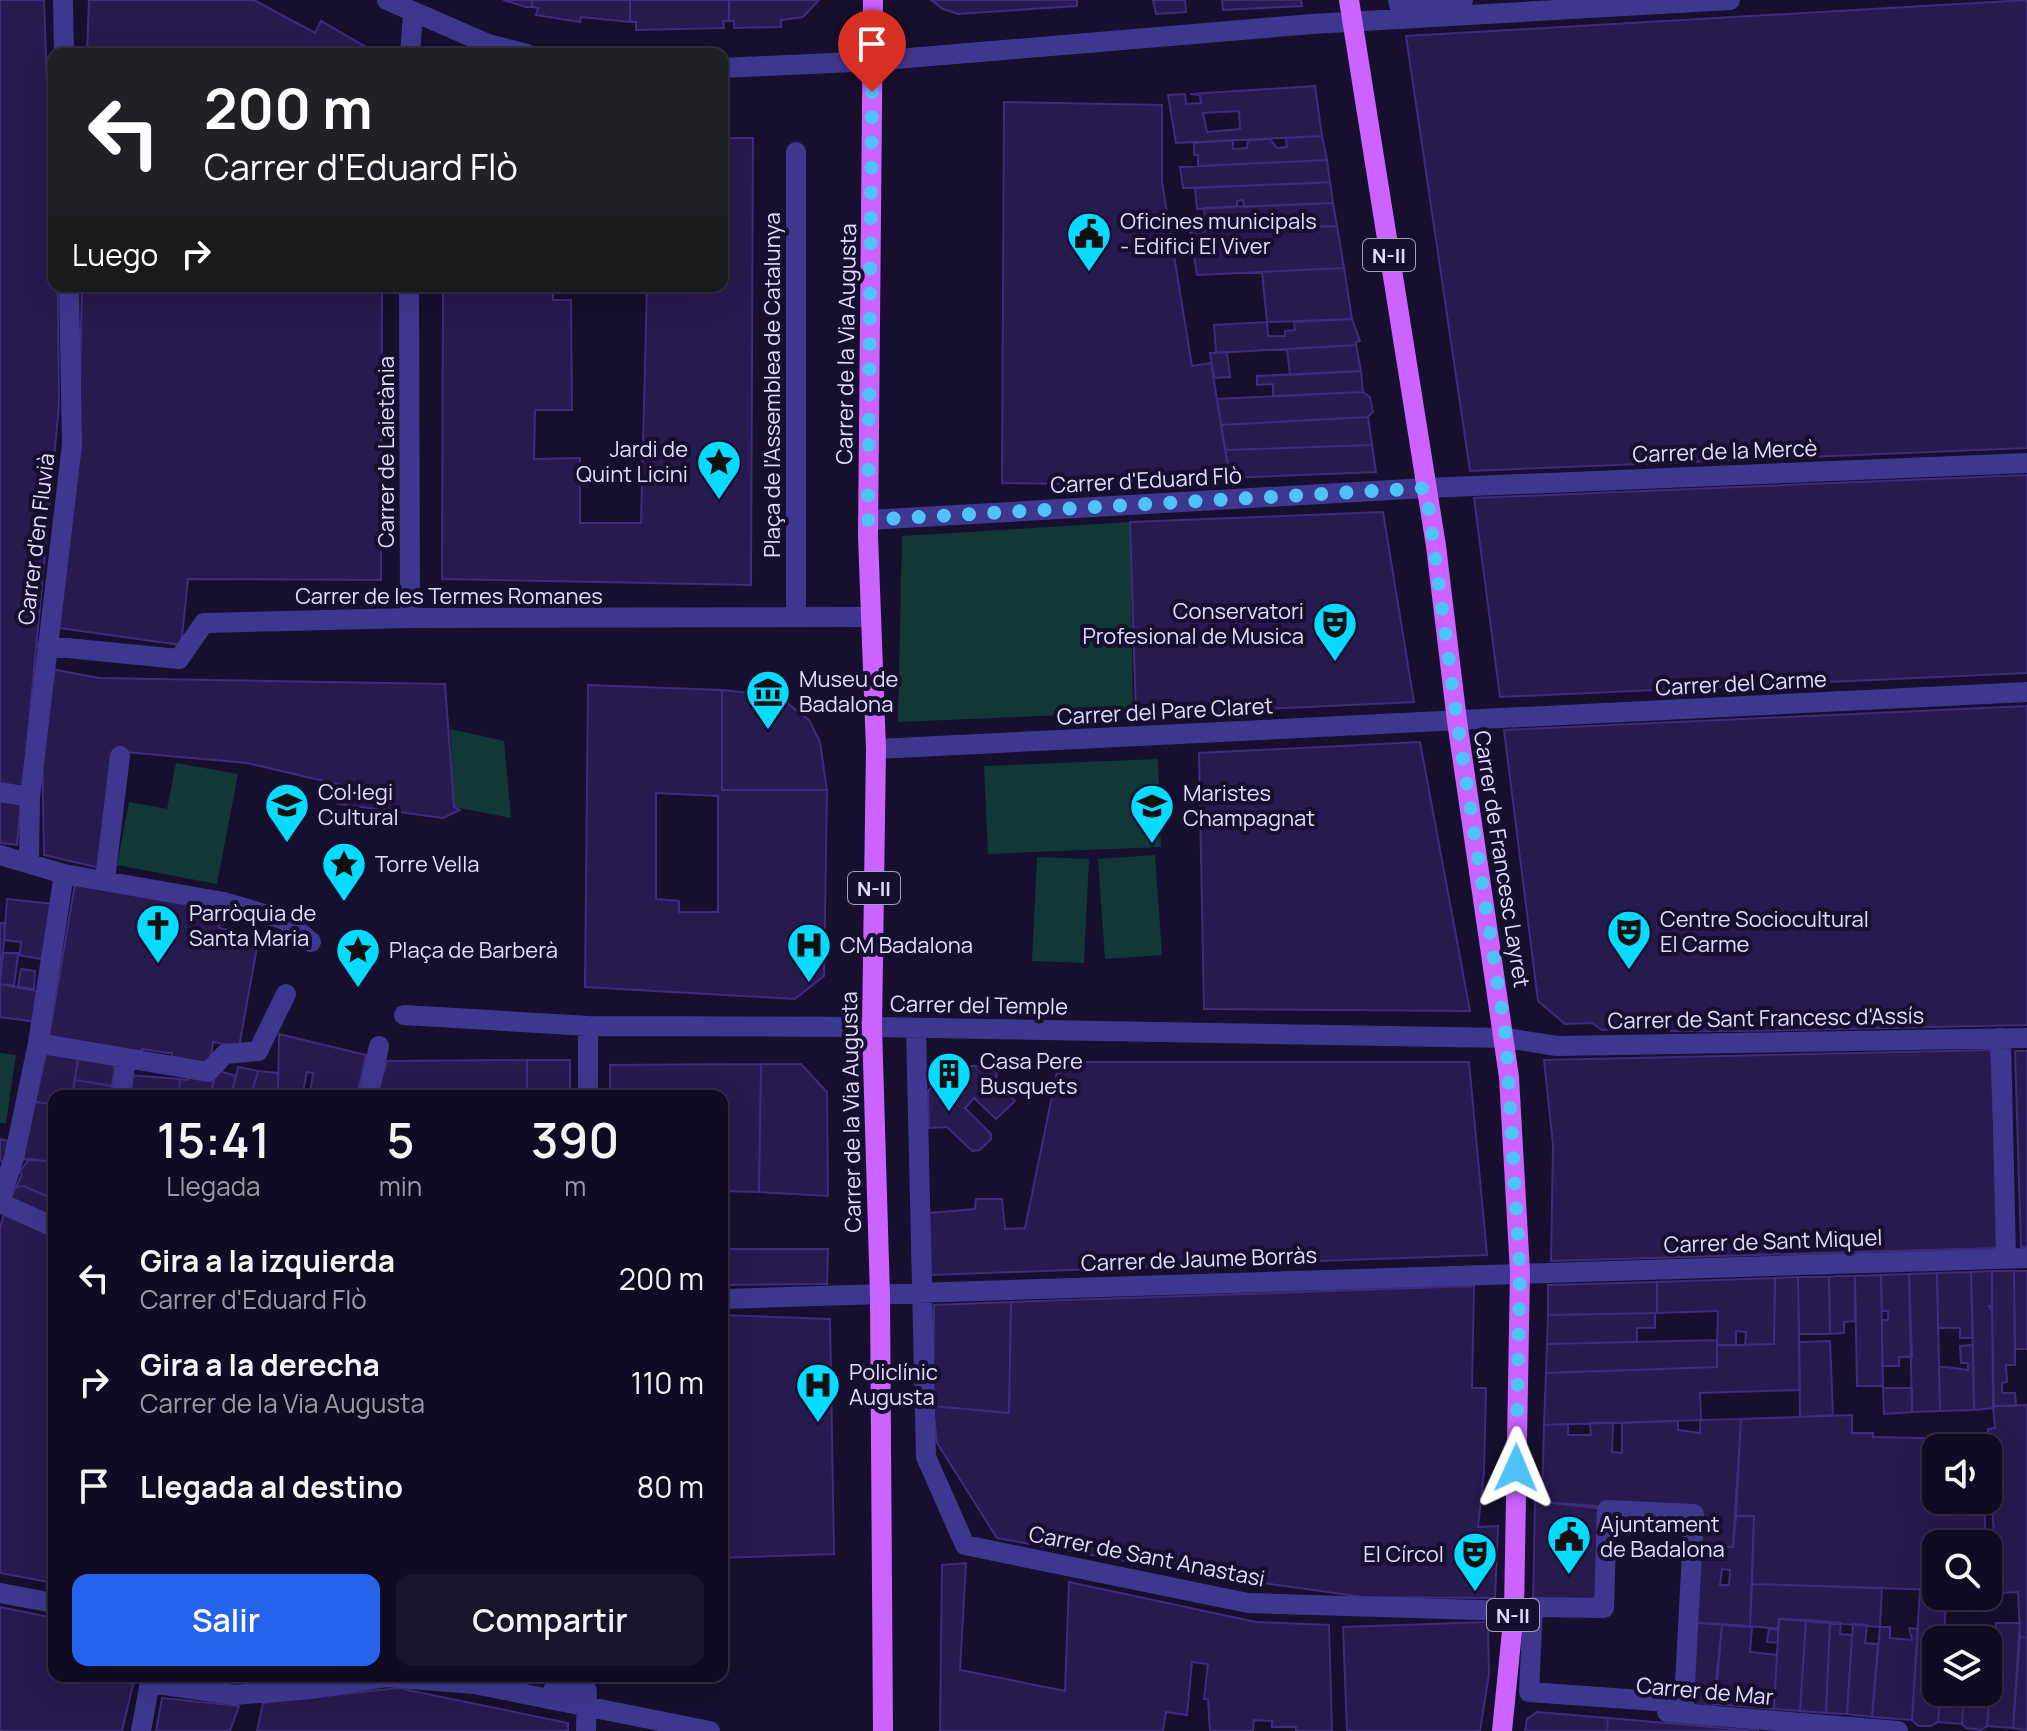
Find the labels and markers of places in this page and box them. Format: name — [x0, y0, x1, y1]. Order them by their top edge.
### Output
pin — [838, 10, 906, 92]
place label: Oficines municipals - Edifici El Viver — [1120, 206, 1317, 261]
public building icon: Oficines municipals - Edifici El Viver — [1065, 210, 1113, 273]
place label: Jardi de Quint Licini — [576, 434, 688, 489]
place icon: Jardi de Quint Licini — [695, 438, 743, 501]
place label: Conservatori Profesional de Musica — [1082, 596, 1304, 651]
theatre icon: Conservatori Profesional de Musica — [1311, 600, 1359, 663]
place label: Museu de Badalona — [799, 664, 898, 719]
museum icon: Museu de Badalona — [744, 668, 792, 731]
place label: Col·legi Cultural — [318, 777, 399, 832]
place label: Maristes Champagnat — [1183, 778, 1315, 833]
school or university icon: Col·legi Cultural — [263, 781, 311, 844]
school or university icon: Maristes Champagnat — [1128, 782, 1176, 845]
place icon: Torre Vella — [320, 840, 368, 903]
place label: Torre Vella — [375, 849, 480, 879]
place label: Parròquia de Santa Maria — [189, 898, 317, 953]
church icon: Parròquia de Santa Maria — [134, 902, 182, 965]
place label: Centre Sociocultural El Carme — [1660, 904, 1869, 959]
theatre icon: Centre Sociocultural El Carme — [1605, 908, 1653, 971]
hospital icon: CM Badalona — [785, 921, 833, 984]
place icon: Plaça de Barberà — [334, 926, 382, 989]
place label: CM Badalona — [840, 930, 973, 960]
place label: Plaça de Barberà — [389, 935, 558, 965]
place label: Casa Pere Busquets — [980, 1046, 1083, 1101]
building icon: Casa Pere Busquets — [925, 1050, 973, 1113]
place label: Policlínic Augusta — [849, 1357, 938, 1412]
hospital icon: Policlínic Augusta — [794, 1361, 842, 1424]
place label: Ajuntament de Badalona — [1600, 1509, 1725, 1564]
public building icon: Ajuntament de Badalona — [1545, 1513, 1593, 1576]
theatre icon: El Círcol — [1451, 1530, 1499, 1593]
place label: El Círcol — [1363, 1539, 1444, 1569]

